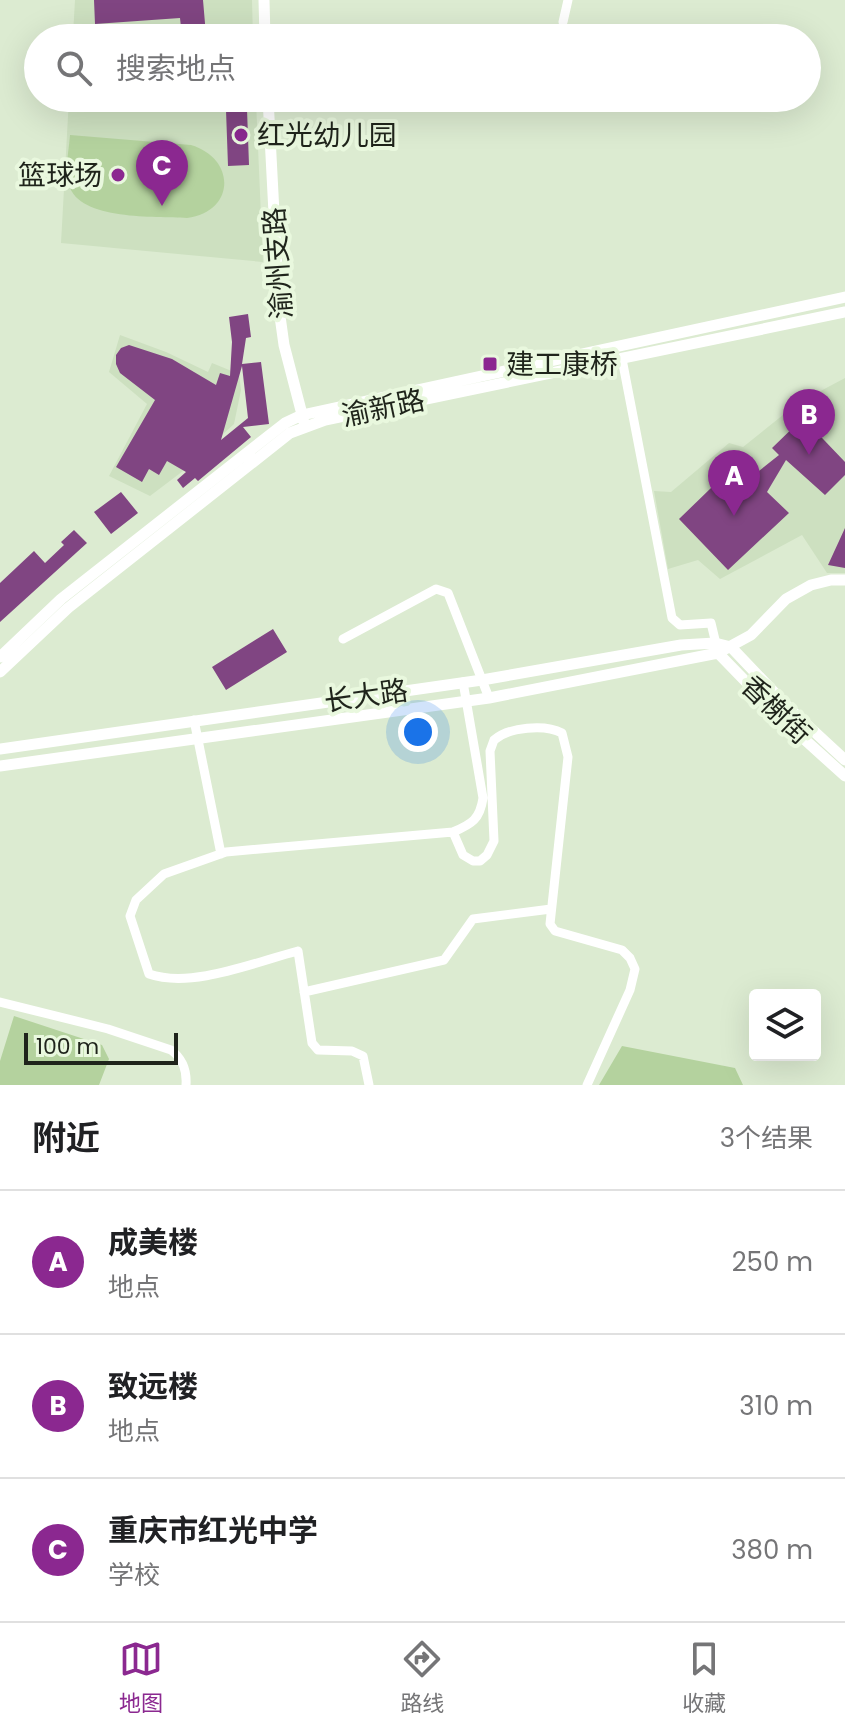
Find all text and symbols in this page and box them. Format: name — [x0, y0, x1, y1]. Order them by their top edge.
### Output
search box — [24, 24, 821, 112]
icon: search — [52, 46, 96, 90]
text: 搜索地点 — [116, 47, 236, 90]
place label: 红光幼儿园 — [257, 116, 397, 155]
marker: 红光幼儿园 — [232, 126, 250, 144]
pin: C — [136, 140, 188, 206]
place label: 篮球场 — [18, 156, 102, 195]
marker: 篮球场 — [109, 166, 127, 184]
street label: 渝州支路 — [255, 206, 301, 320]
place label: 建工康桥 — [506, 345, 618, 384]
marker: 建工康桥 — [481, 355, 499, 373]
street label: 渝新路 — [338, 380, 428, 436]
pin: B — [783, 389, 835, 455]
pin: A — [708, 450, 760, 516]
street label: 香榭街 — [732, 667, 820, 753]
street label: 长大路 — [322, 671, 410, 721]
your location — [398, 712, 438, 752]
map controls — [749, 989, 821, 1061]
button: layers — [749, 989, 821, 1061]
scale bar — [24, 1029, 178, 1065]
text: 100 m — [36, 1031, 99, 1062]
text: 附近 — [32, 1114, 100, 1162]
text: 3个结果 — [720, 1120, 813, 1156]
text: 成美楼 — [108, 1221, 198, 1264]
text: A — [48, 1244, 68, 1280]
text: 250 m — [732, 1244, 813, 1280]
text: 地点 — [108, 1269, 160, 1305]
text: 致远楼 — [108, 1365, 198, 1408]
text: B — [49, 1388, 67, 1424]
text: 310 m — [739, 1388, 813, 1424]
text: 地点 — [108, 1413, 160, 1449]
text: 重庆市红光中学 — [108, 1509, 318, 1552]
text: C — [48, 1532, 68, 1568]
text: 380 m — [731, 1532, 813, 1568]
text: 学校 — [108, 1557, 160, 1593]
tab: 地图 — [119, 1637, 163, 1720]
tab: 路线 — [400, 1637, 444, 1720]
tab: 收藏 — [682, 1637, 726, 1720]

